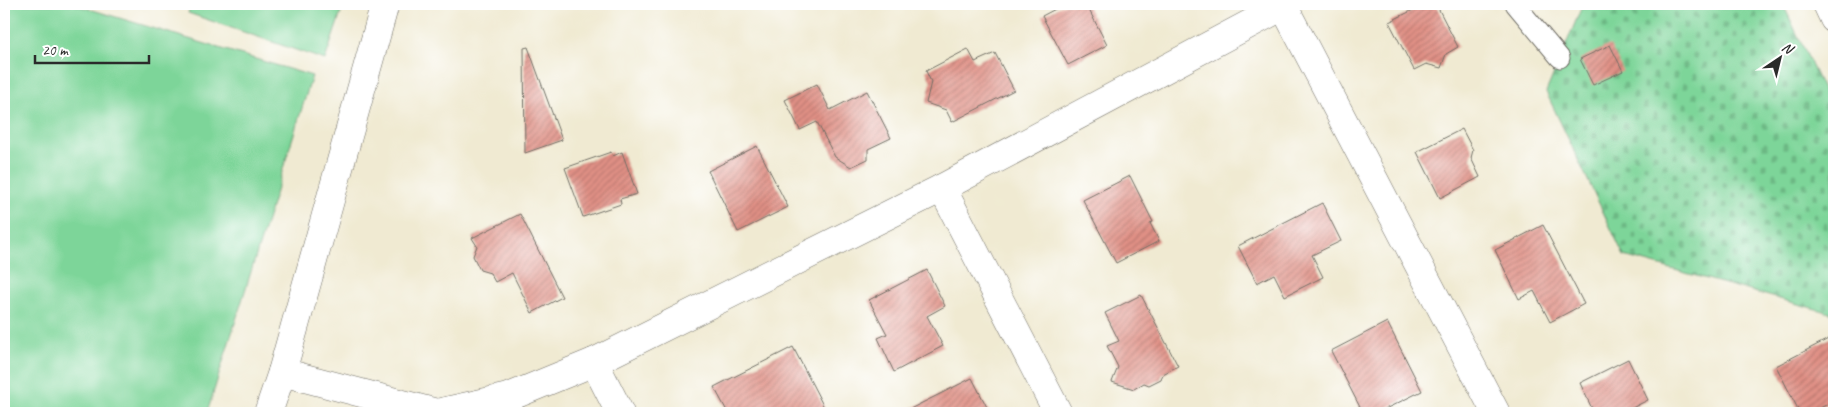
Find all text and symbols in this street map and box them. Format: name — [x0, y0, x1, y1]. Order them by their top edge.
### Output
scale bar — [35, 32, 149, 64]
north arrow — [1756, 32, 1806, 82]
text: N — [1779, 38, 1798, 59]
text: 20 m — [42, 41, 69, 60]

